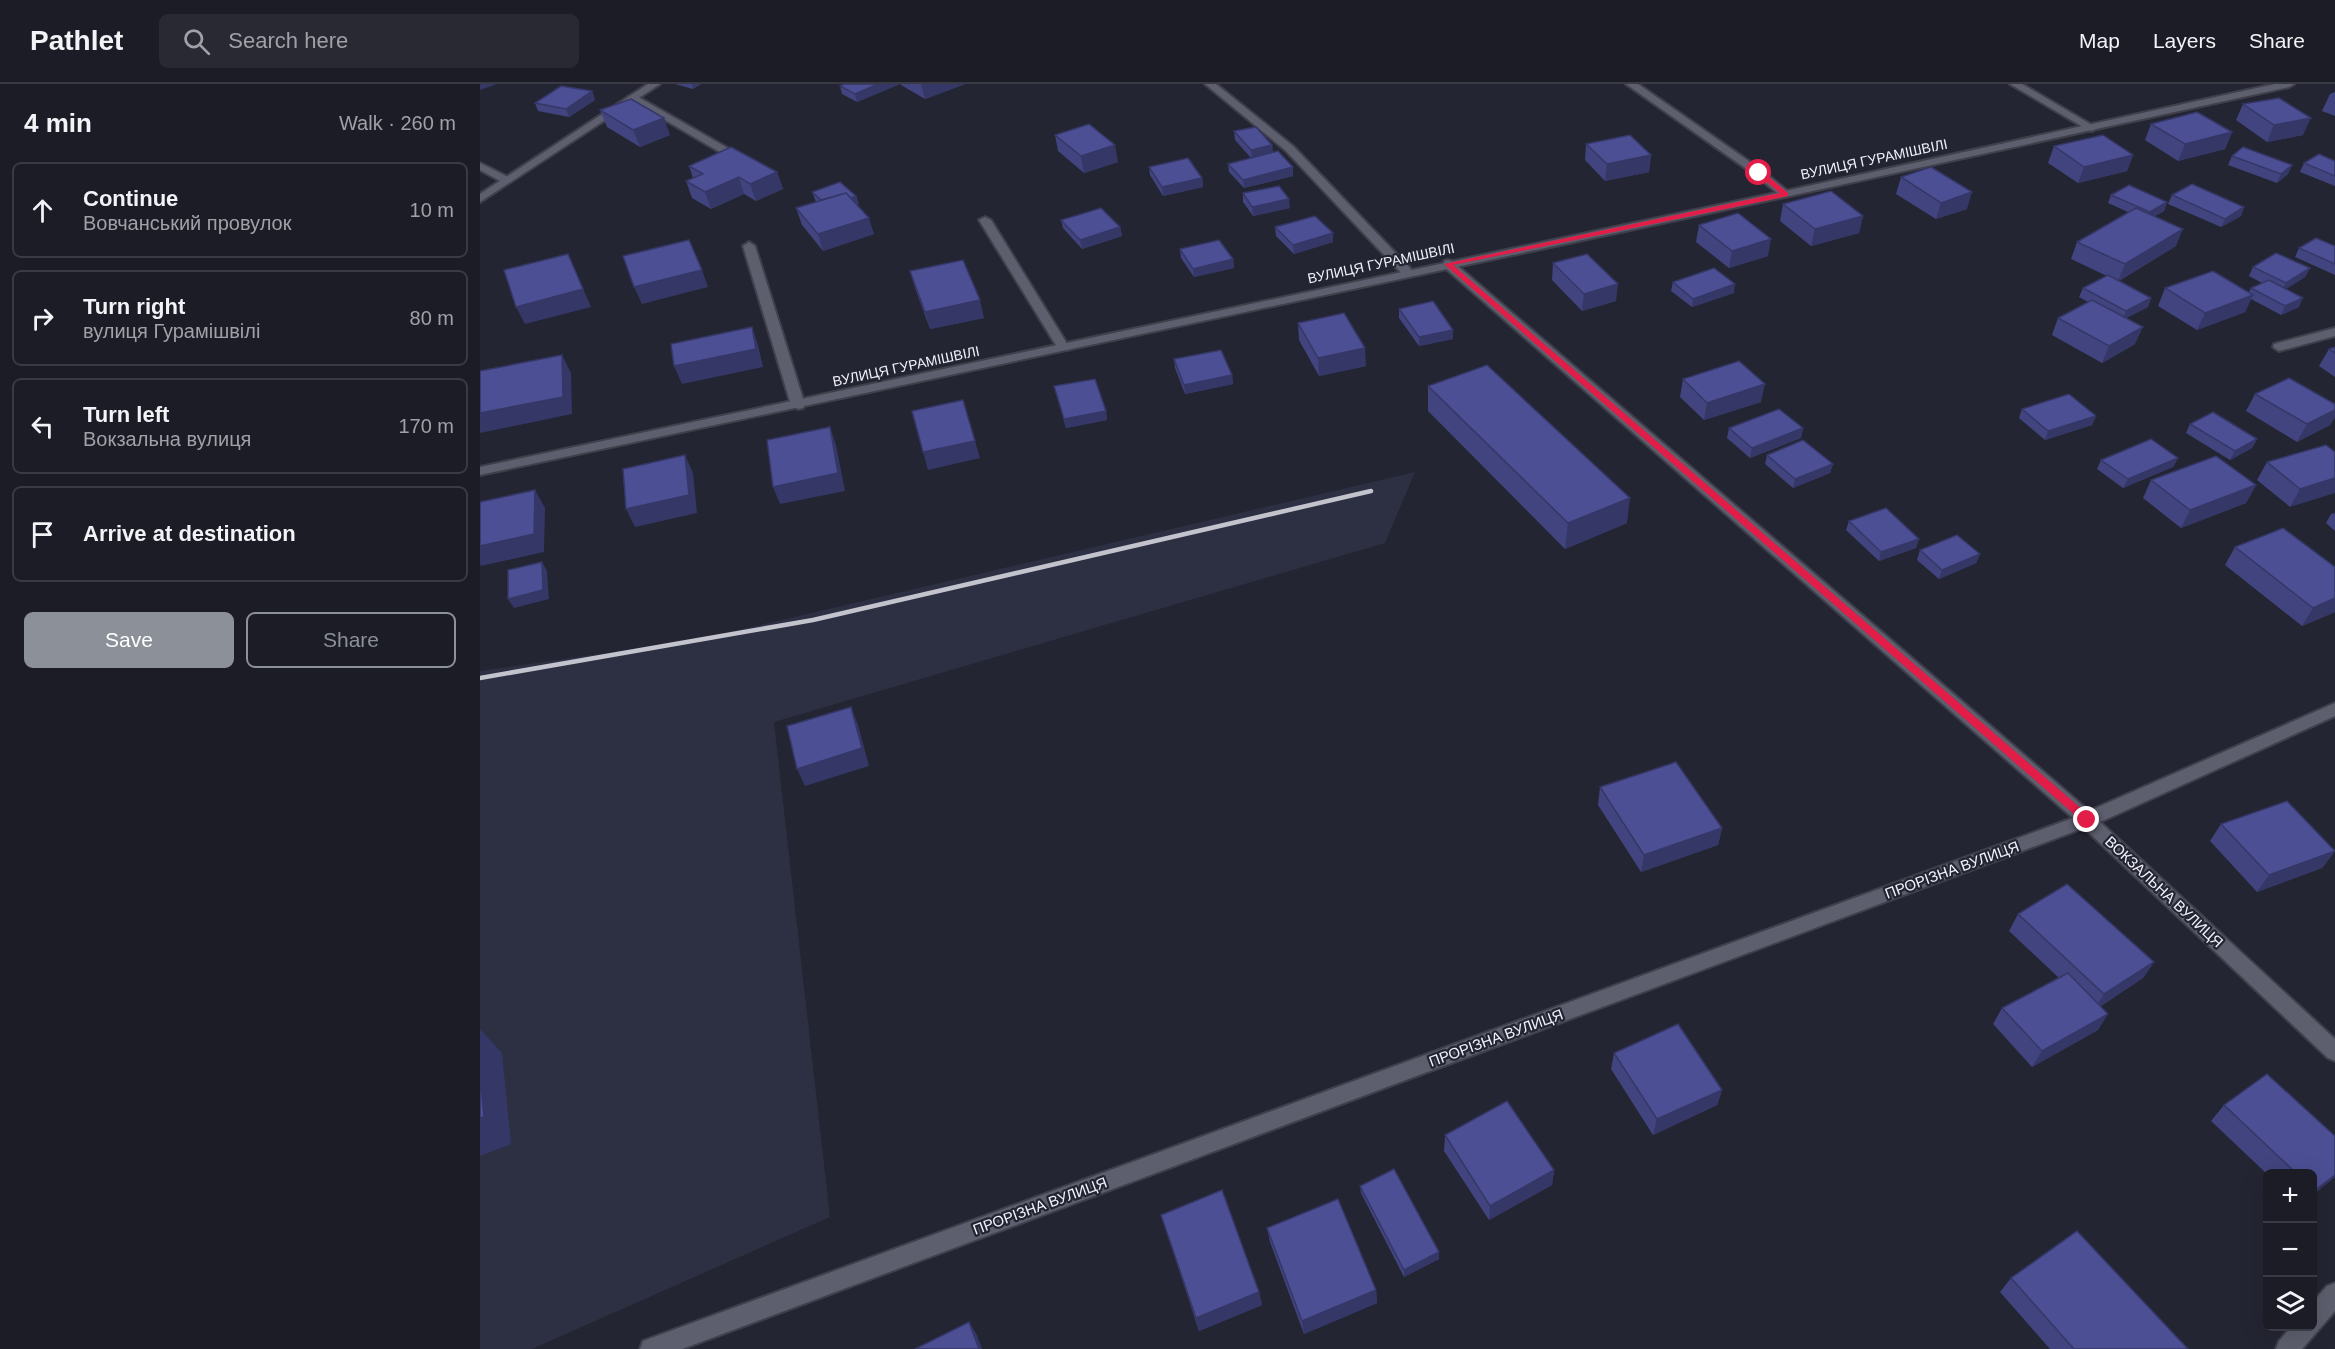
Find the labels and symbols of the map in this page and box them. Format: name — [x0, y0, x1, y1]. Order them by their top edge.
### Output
street label: ВУЛИЦЯ ГУРАМІШВІЛІ — [1799, 136, 1949, 182]
route start — [1745, 159, 1771, 185]
street label: ВУЛИЦЯ ГУРАМІШВІЛІ — [1306, 240, 1456, 286]
street label: ВУЛИЦЯ ГУРАМІШВІЛІ — [831, 343, 981, 389]
route end — [2073, 806, 2099, 832]
street label: ВОКЗАЛЬНА ВУЛИЦЯ — [2102, 833, 2227, 951]
street label: ПРОРІЗНА ВУЛИЦЯ — [1882, 837, 2021, 902]
street label: ПРОРІЗНА ВУЛИЦЯ — [1426, 1005, 1565, 1070]
street label: ПРОРІЗНА ВУЛИЦЯ — [970, 1173, 1109, 1238]

